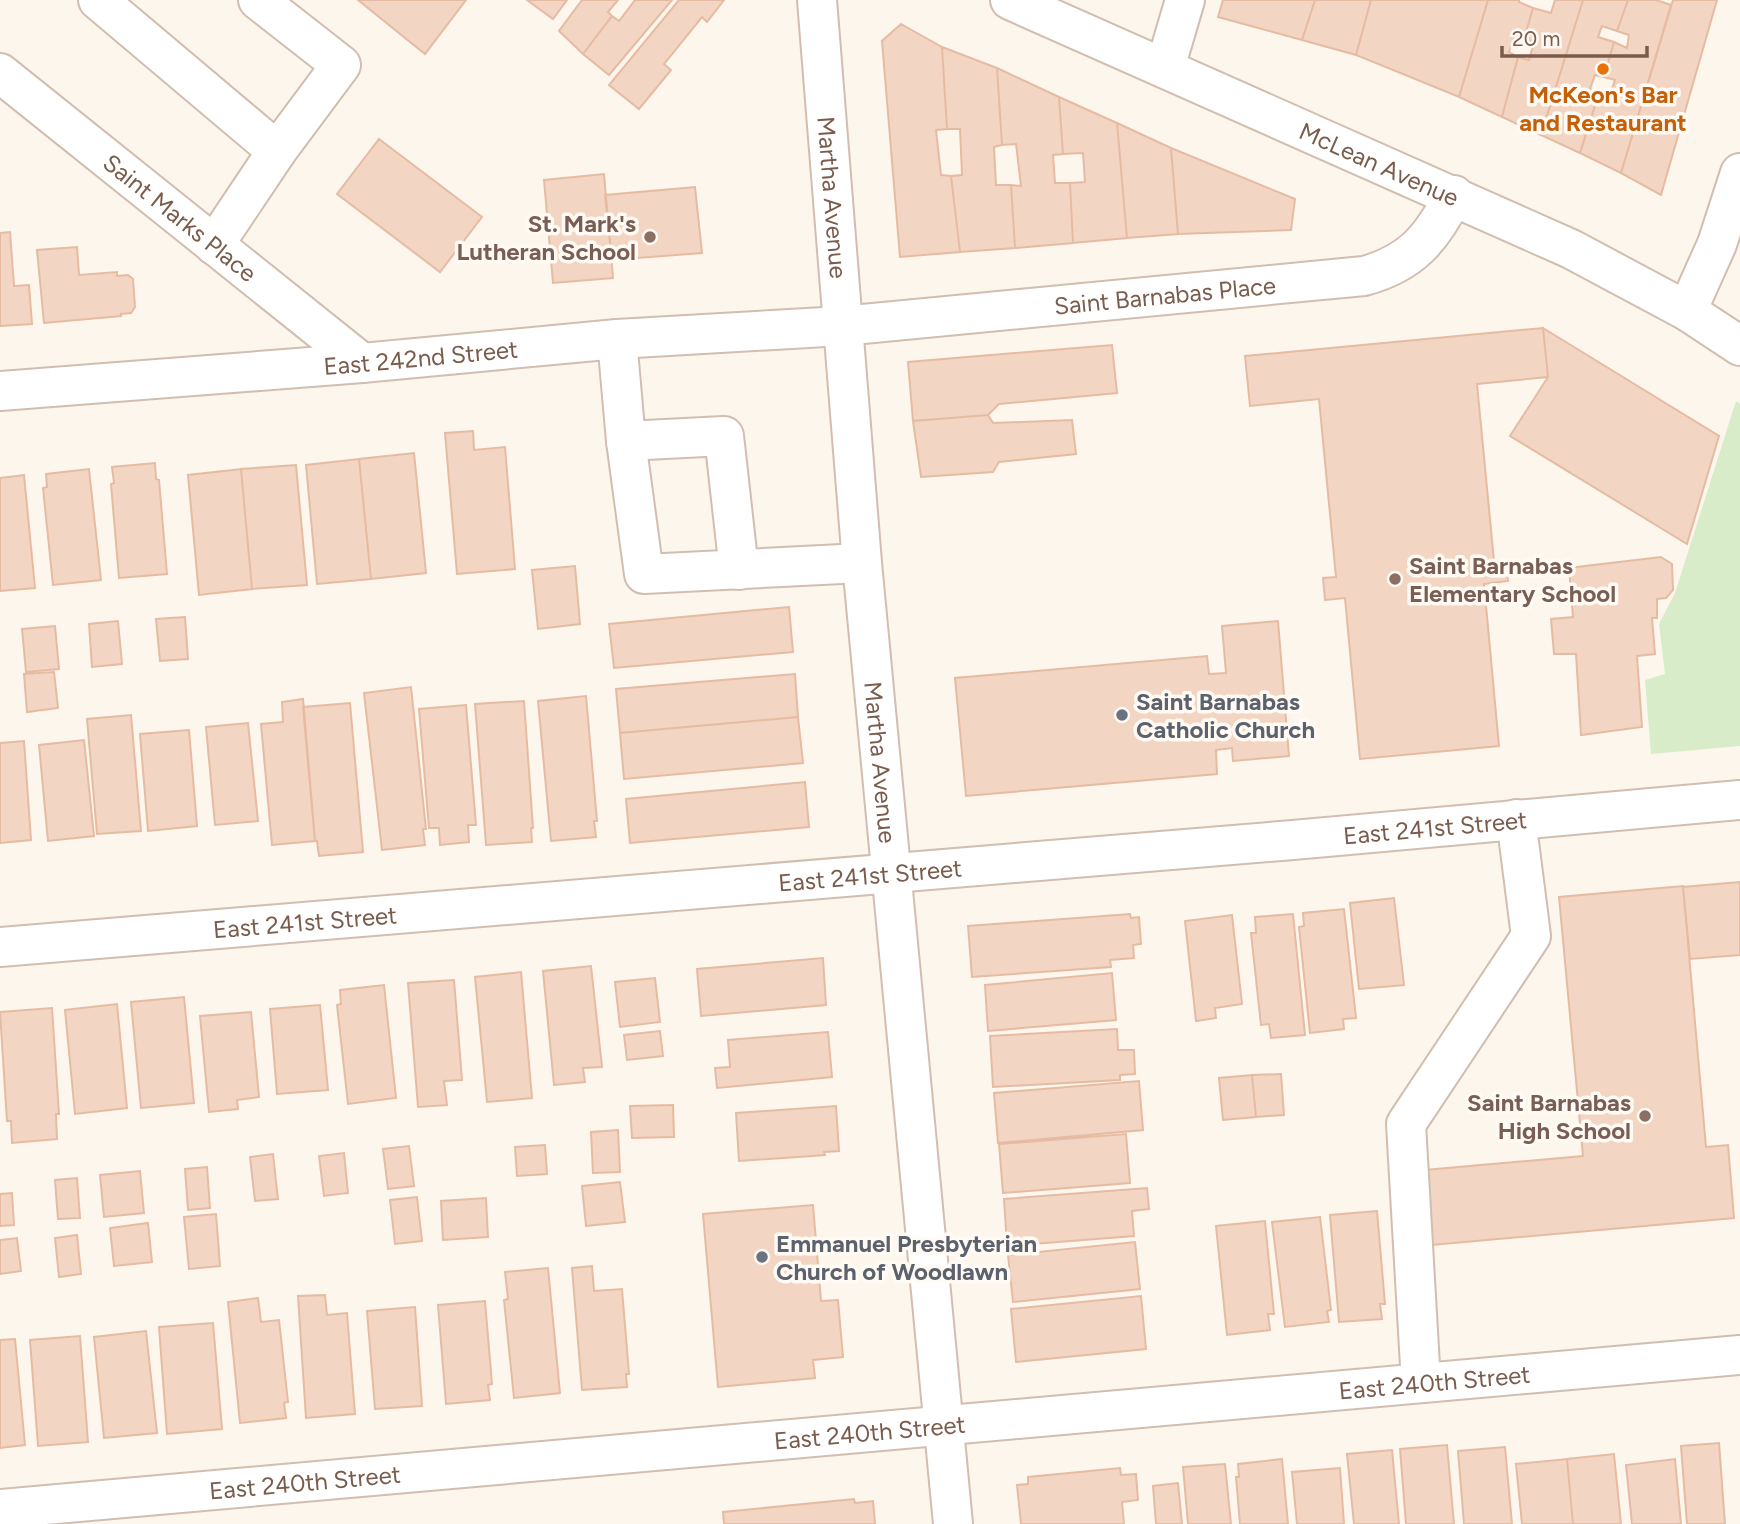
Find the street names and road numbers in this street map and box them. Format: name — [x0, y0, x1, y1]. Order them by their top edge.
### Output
street label: Martha Avenue — [812, 115, 854, 280]
street label: McLean Avenue — [1295, 116, 1464, 212]
street label: Saint Marks Place — [98, 147, 263, 288]
street label: Saint Barnabas Place — [1053, 270, 1277, 320]
street label: East 242nd Street — [322, 334, 519, 380]
street label: Martha Avenue — [859, 680, 903, 845]
street label: East 241st Street — [1342, 805, 1528, 850]
street label: East 241st Street — [777, 853, 963, 897]
street label: East 241st Street — [212, 900, 398, 944]
street label: East 240th Street — [1337, 1359, 1531, 1405]
street label: East 240th Street — [773, 1409, 967, 1455]
street label: East 240th Street — [208, 1459, 402, 1505]

